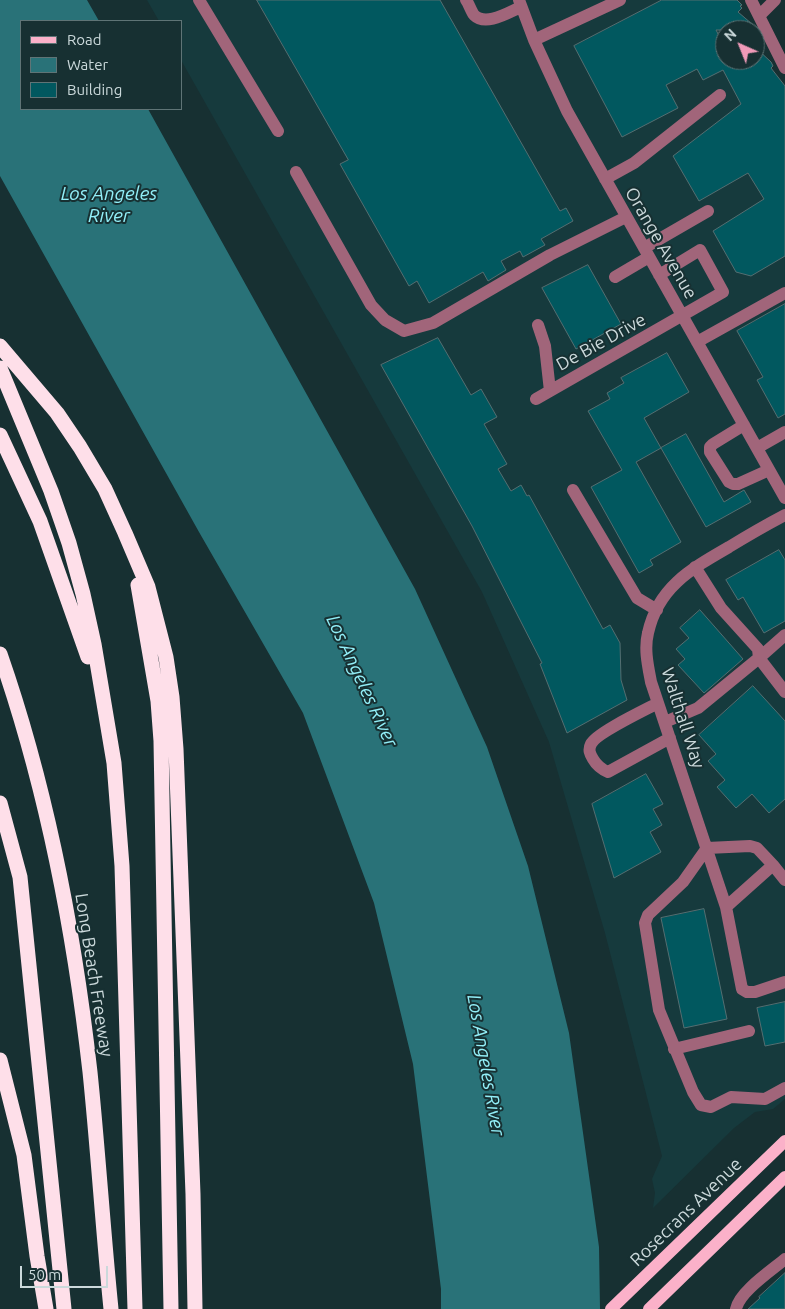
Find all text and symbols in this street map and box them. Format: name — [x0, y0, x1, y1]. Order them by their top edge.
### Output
legend — [20, 20, 182, 110]
north arrow — [715, 20, 765, 70]
text: N — [721, 26, 740, 44]
text: Road — [67, 31, 102, 48]
text: Water — [67, 56, 108, 73]
text: Building — [67, 81, 122, 98]
water label: Los Angeles River — [61, 183, 157, 227]
street label: Orange Avenue — [620, 183, 702, 303]
street label: De Bie Drive — [552, 309, 650, 375]
water label: Los Angeles River — [321, 611, 403, 751]
street label: Walthall Way — [657, 665, 709, 771]
street label: Long Beach Freeway — [70, 892, 118, 1058]
water label: Los Angeles River — [462, 992, 510, 1138]
street label: Rosecrans Avenue — [626, 1153, 746, 1271]
scale bar — [22, 1256, 110, 1288]
text: 50 m — [28, 1266, 61, 1283]

